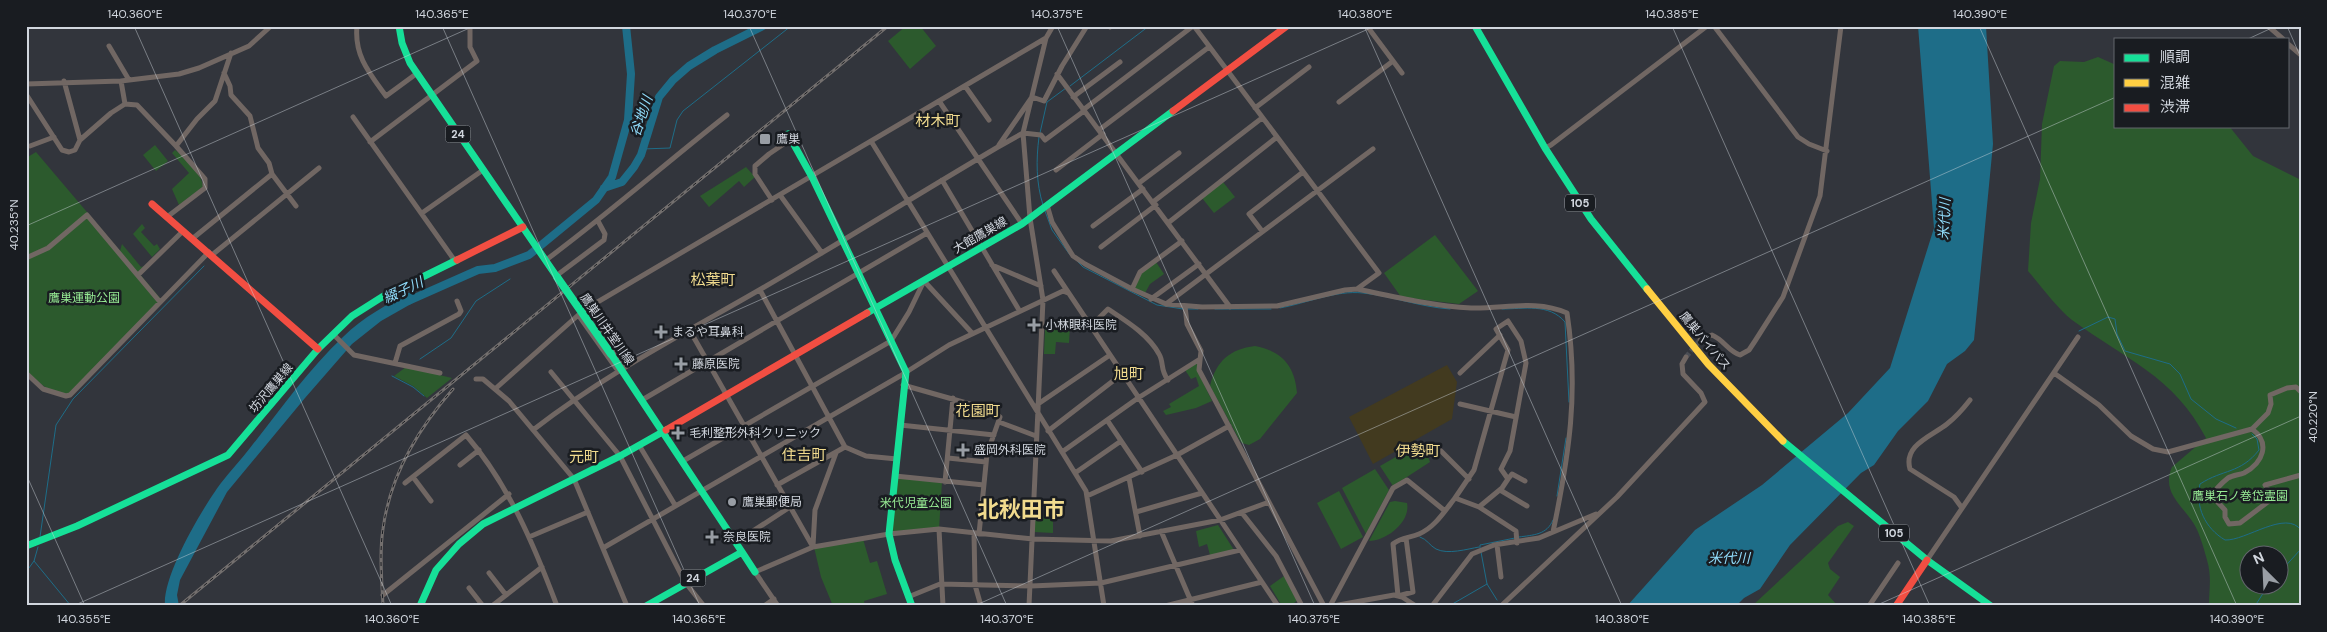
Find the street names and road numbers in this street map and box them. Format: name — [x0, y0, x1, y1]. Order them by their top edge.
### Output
road number: 24 — [446, 126, 470, 142]
road number: 105 — [1565, 194, 1595, 212]
street label: 大館鷹巣線 — [950, 213, 1010, 257]
street label: 鷹巣川井堂川線 — [576, 290, 638, 368]
street label: 鷹巣バイパス — [1676, 308, 1734, 374]
street label: 坊沢鷹巣線 — [246, 360, 296, 416]
road number: 105 — [1879, 524, 1909, 542]
road number: 24 — [680, 570, 706, 586]

